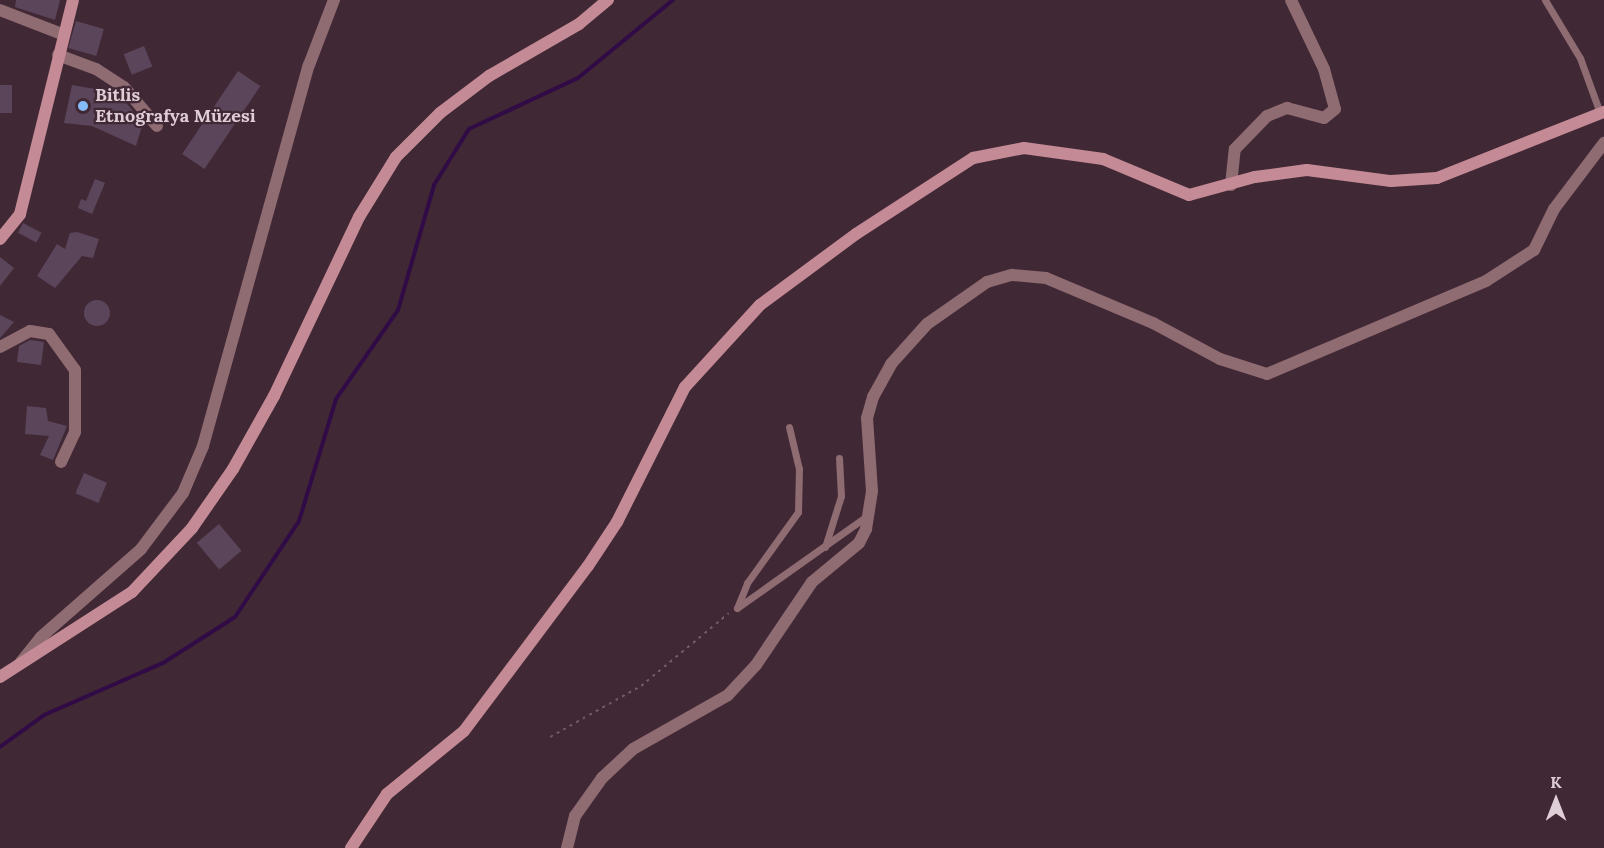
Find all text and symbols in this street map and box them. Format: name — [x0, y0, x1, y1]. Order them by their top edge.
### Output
place label: Bitlis Etnografya Müzesi — [95, 85, 256, 128]
marker: Bitlis Etnografya Müzesi — [76, 99, 90, 113]
north arrow — [1526, 770, 1586, 830]
text: K — [1550, 772, 1562, 792]

